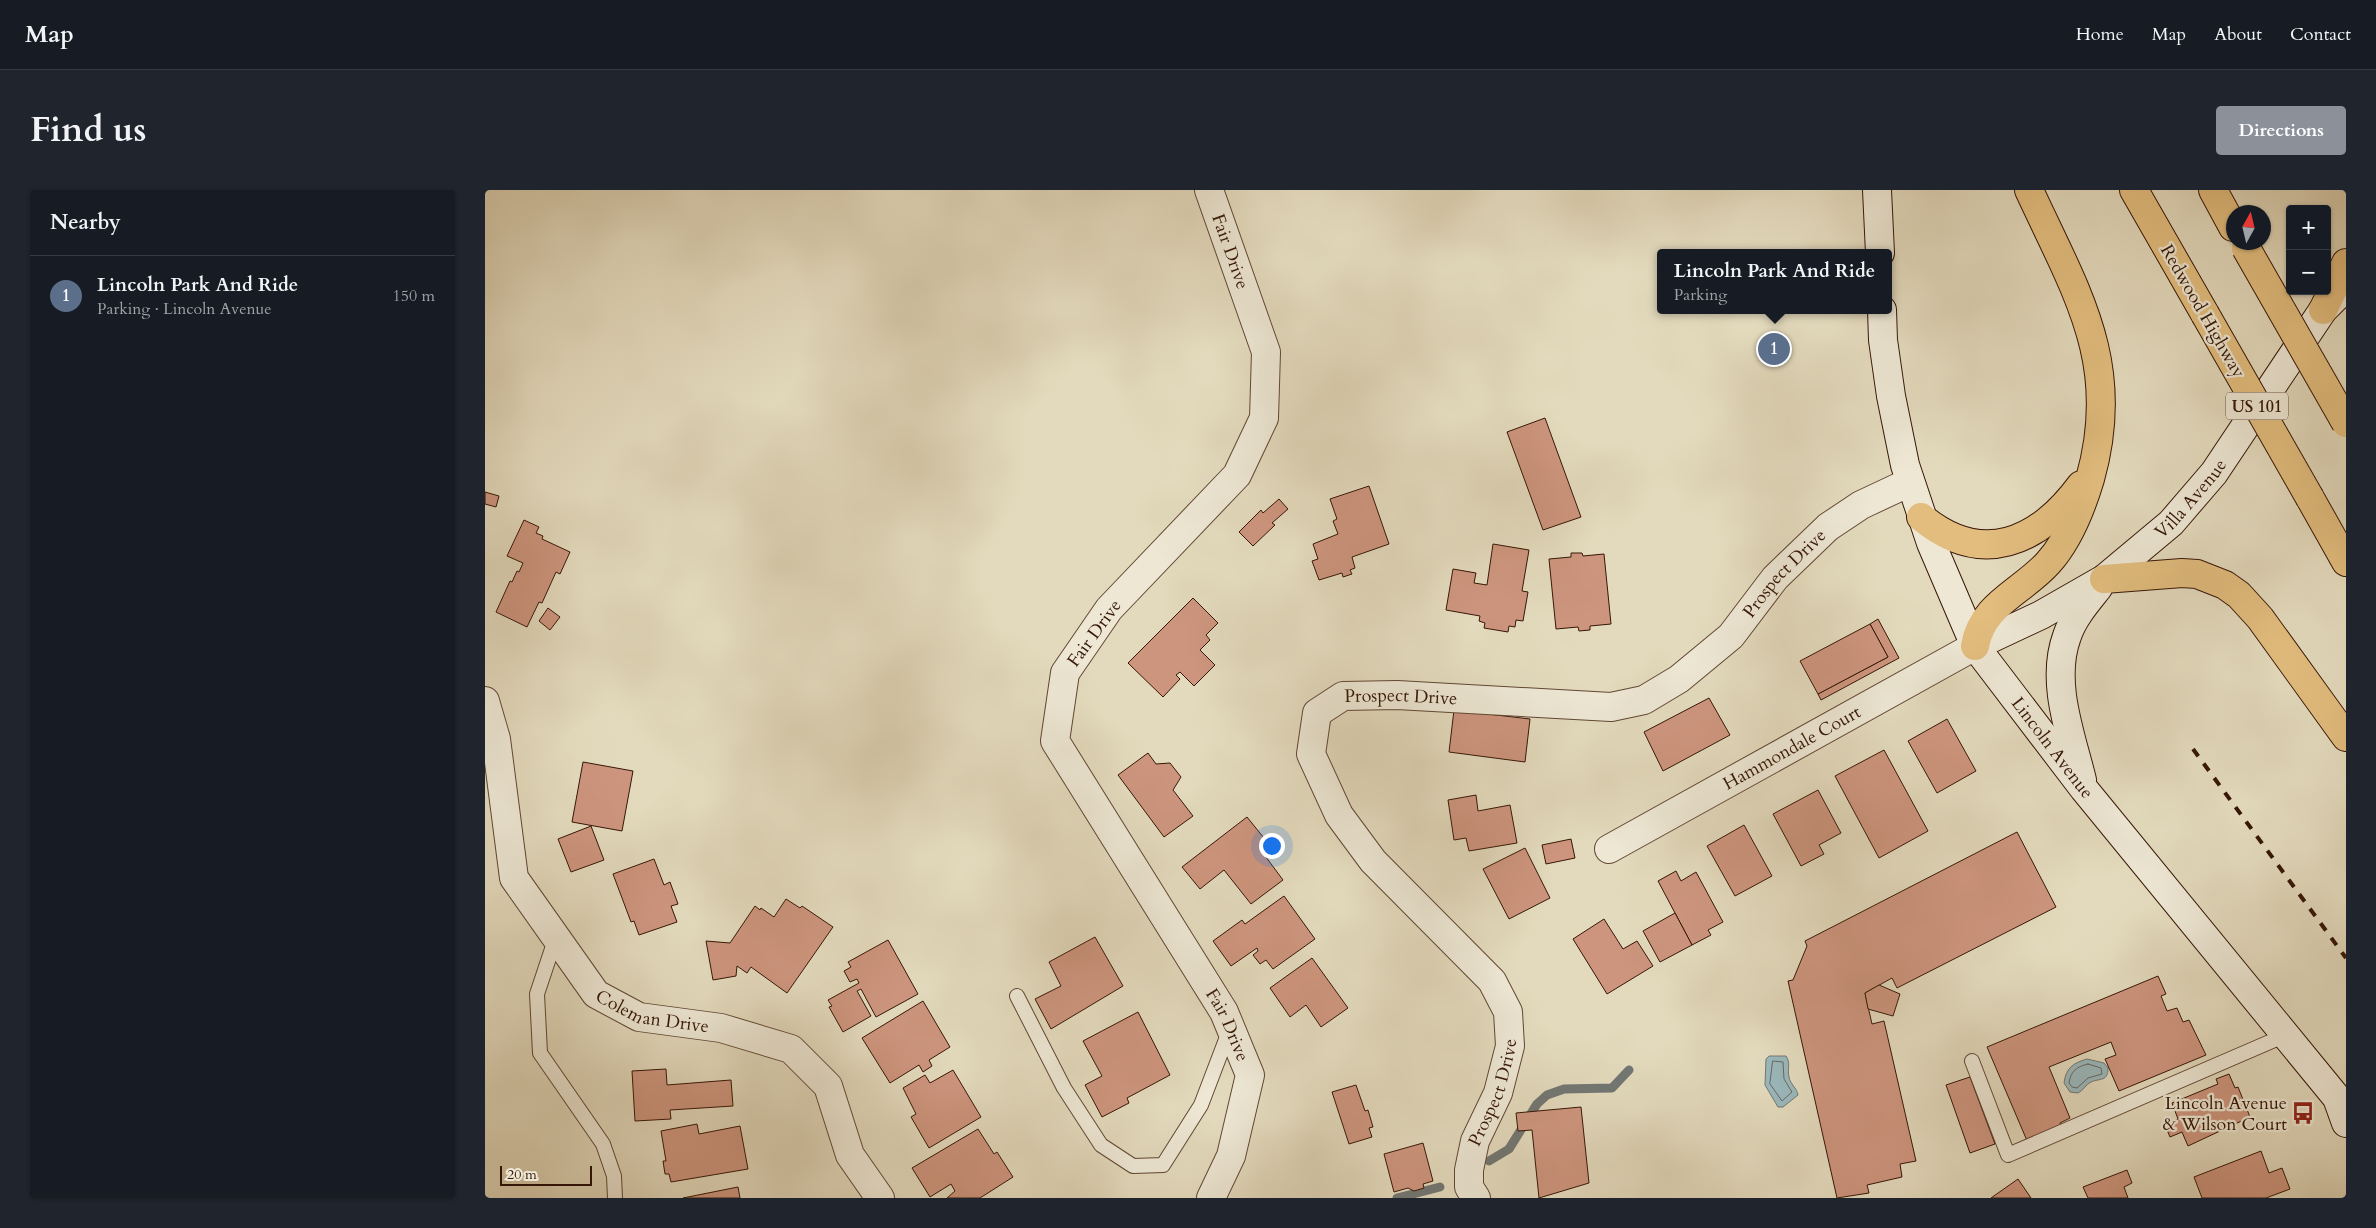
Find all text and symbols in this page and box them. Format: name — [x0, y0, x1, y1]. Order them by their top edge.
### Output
text: Map — [25, 18, 74, 51]
text: Home — [2076, 22, 2124, 47]
text: Map — [2152, 22, 2186, 47]
text: About — [2214, 22, 2262, 47]
text: Contact — [2290, 22, 2351, 47]
text: Find us — [30, 106, 146, 154]
button: Directions — [2216, 106, 2346, 155]
north arrow — [2226, 205, 2271, 250]
map controls — [2286, 205, 2331, 295]
button: + — [2286, 205, 2331, 250]
text: Nearby — [50, 208, 121, 237]
street label: Fair Drive — [1205, 210, 1255, 292]
street label: Redwood Highway — [2154, 240, 2251, 383]
popup — [1657, 249, 1892, 314]
button: − — [2286, 250, 2331, 295]
text: Lincoln Park And Ride — [1674, 258, 1875, 284]
text: Lincoln Park And Ride — [97, 272, 298, 298]
text: Parking — [1674, 284, 1727, 306]
text: 1 — [62, 285, 70, 307]
text: 150 m — [393, 285, 435, 307]
text: Parking · Lincoln Avenue — [97, 298, 272, 320]
pin: 1 — [1758, 330, 1790, 368]
road number: US 101 — [2226, 392, 2288, 420]
street label: Villa Avenue — [2149, 454, 2233, 545]
street label: Prospect Drive — [1737, 523, 1832, 623]
street label: Fair Drive — [1061, 594, 1127, 672]
street label: Prospect Drive — [1344, 683, 1458, 711]
street label: Lincoln Avenue — [2005, 692, 2099, 804]
street label: Hammondale Court — [1719, 700, 1866, 796]
your location — [1259, 833, 1285, 859]
street label: Coleman Drive — [591, 984, 710, 1039]
street label: Fair Drive — [1199, 984, 1255, 1065]
street label: Prospect Drive — [1462, 1038, 1523, 1150]
place label: Lincoln Avenue & Wilson Court — [2163, 1091, 2287, 1137]
bus stop icon: Lincoln Avenue & Wilson Court — [2290, 1100, 2316, 1126]
scale bar — [500, 1163, 593, 1186]
text: 20 m — [507, 1165, 537, 1184]

